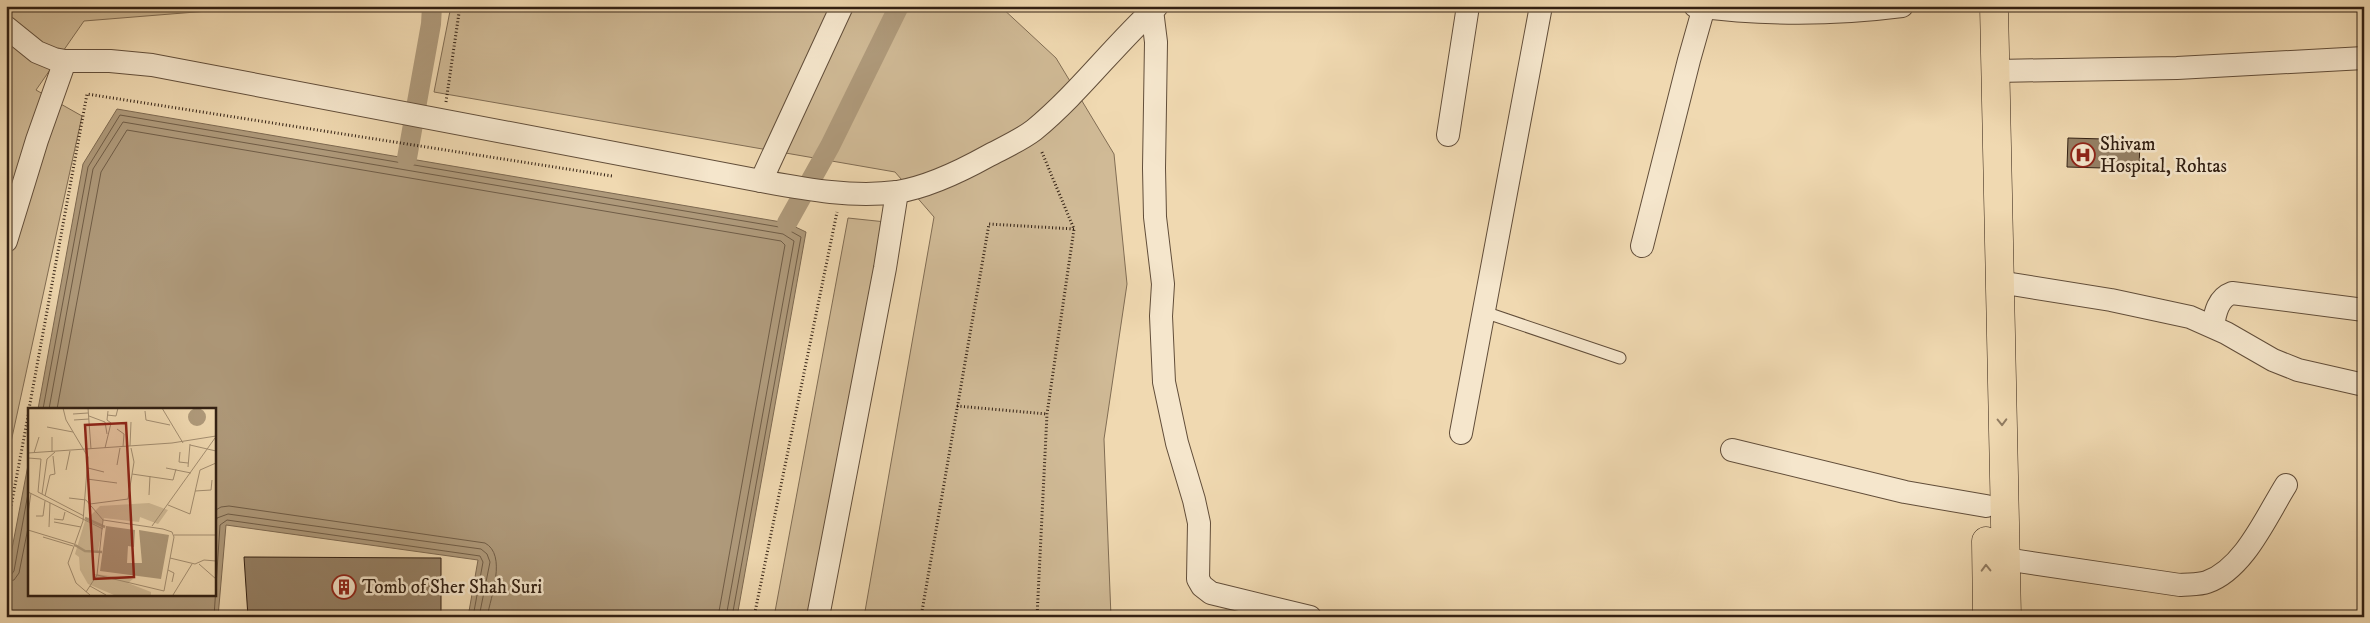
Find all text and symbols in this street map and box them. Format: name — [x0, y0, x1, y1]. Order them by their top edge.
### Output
place label: Shivam Hospital, Rohtas — [2100, 133, 2227, 178]
hospital icon: Shivam Hospital, Rohtas — [2070, 142, 2096, 168]
inset map — [28, 408, 215, 596]
one-way arrow — [1997, 419, 2008, 427]
one-way arrow — [1981, 564, 1991, 572]
building icon: Tomb of Sher Shah Suri — [331, 574, 357, 600]
place label: Tomb of Sher Shah Suri — [362, 576, 542, 599]

